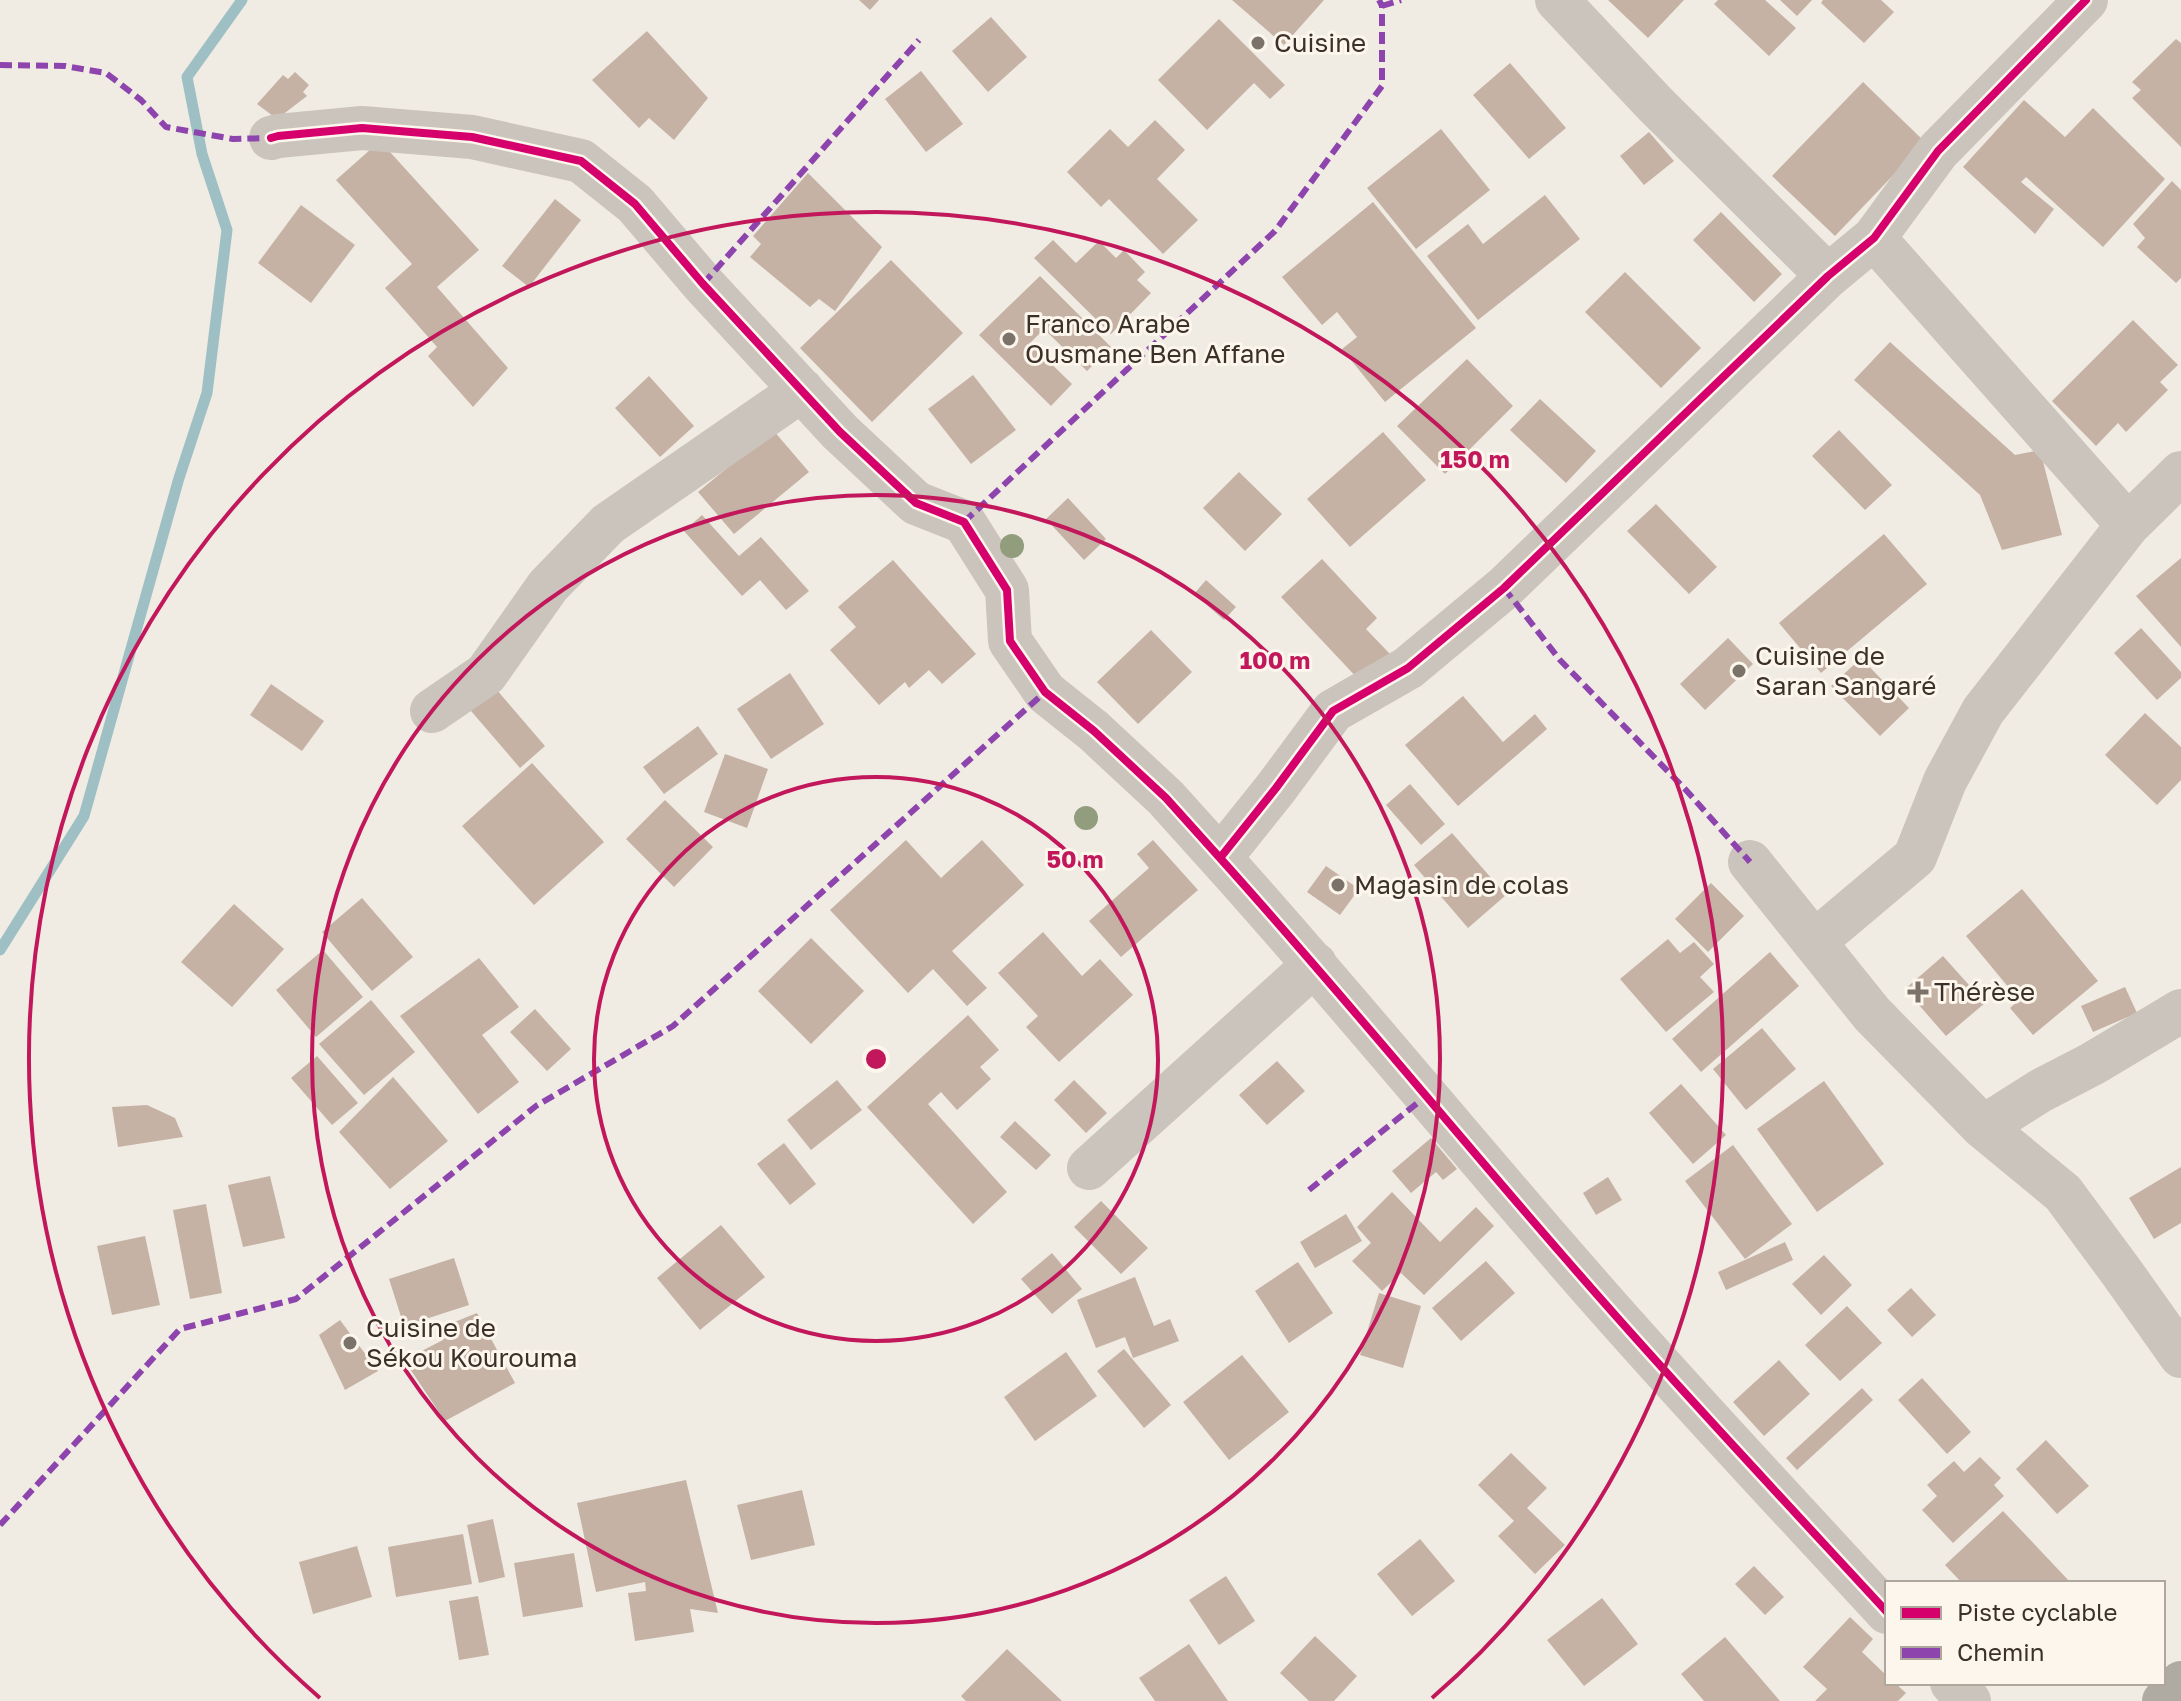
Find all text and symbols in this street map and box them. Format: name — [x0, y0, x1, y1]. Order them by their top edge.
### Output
place label: Cuisine — [1274, 27, 1366, 58]
marker: Cuisine — [1249, 34, 1267, 52]
place label: Franco Arabe Ousmane Ben Affane — [1025, 308, 1285, 369]
marker: Franco Arabe Ousmane Ben Affane — [1000, 330, 1018, 348]
text: 150 m — [1440, 444, 1510, 473]
place label: Cuisine de Saran Sangaré — [1755, 640, 1936, 701]
text: 100 m — [1240, 645, 1310, 674]
marker: Cuisine de Saran Sangaré — [1730, 662, 1748, 680]
text: 50 m — [1046, 844, 1104, 873]
place label: Magasin de colas — [1354, 869, 1569, 900]
marker: Magasin de colas — [1329, 876, 1347, 894]
place label: Thérèse — [1934, 976, 2035, 1007]
marker: Thérèse — [1909, 983, 1927, 1001]
centre of rings — [862, 1045, 890, 1073]
place label: Cuisine de Sékou Kourouma — [366, 1312, 577, 1373]
marker: Cuisine de Sékou Kourouma — [341, 1334, 359, 1352]
legend — [1885, 1581, 2165, 1685]
text: Piste cyclable — [1957, 1597, 2117, 1626]
text: Chemin — [1957, 1637, 2044, 1666]

